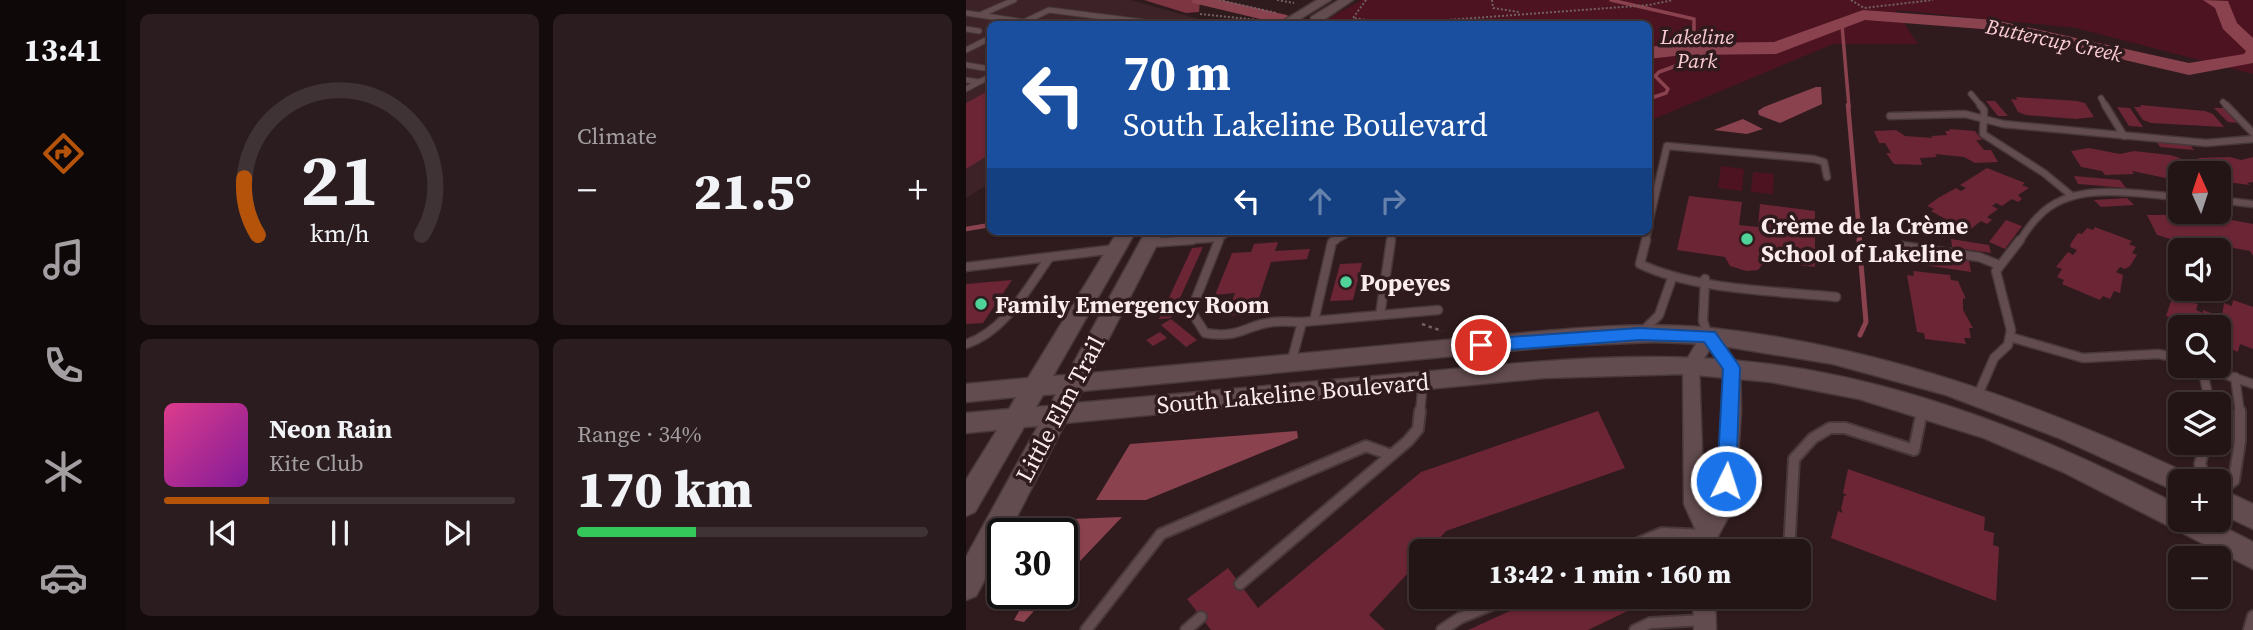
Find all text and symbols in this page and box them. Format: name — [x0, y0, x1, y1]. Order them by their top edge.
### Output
water label: Buttercup Creek — [1982, 11, 2125, 69]
park label: Lakeline Park — [1659, 22, 1734, 75]
text: 13:41 — [24, 28, 102, 72]
text: 70 m — [1123, 39, 1231, 106]
icon: left — [1008, 49, 1099, 140]
text: South Lakeline Boulevard — [1123, 103, 1488, 147]
text: Climate — [577, 120, 657, 152]
icon: directions — [39, 129, 88, 178]
text: 21 — [300, 131, 379, 230]
text: 21.5° — [693, 155, 812, 226]
north arrow — [2168, 161, 2231, 224]
map controls — [2168, 161, 2231, 609]
text: − — [577, 164, 597, 216]
text: + — [908, 164, 928, 216]
icon: left — [1228, 182, 1266, 220]
icon: ahead — [1301, 182, 1339, 220]
icon: right — [1374, 182, 1412, 220]
place label: Crème de la Crème School of Lakeline — [1761, 209, 1968, 270]
text: km/h — [310, 216, 369, 250]
marker: Crème de la Crème School of Lakeline — [1739, 231, 1755, 247]
icon: music — [39, 235, 88, 284]
button: sound — [2168, 238, 2231, 301]
place label: Popeyes — [1360, 266, 1450, 299]
marker: Popeyes — [1338, 274, 1354, 290]
place label: Family Emergency Room — [995, 288, 1270, 321]
marker: Family Emergency Room — [973, 296, 989, 312]
pin — [1451, 315, 1511, 375]
button: search — [2168, 315, 2231, 378]
icon: arrive — [1462, 326, 1500, 364]
street label: Little Elm Trail — [1008, 330, 1112, 488]
icon: phone — [39, 341, 88, 390]
street label: South Lakeline Boulevard — [1155, 365, 1431, 421]
button: layers — [2168, 392, 2231, 455]
text: Neon Rain — [269, 411, 392, 447]
text: Range · 34% — [577, 418, 702, 450]
position arrow — [1689, 444, 1763, 518]
icon: climate — [39, 447, 88, 496]
text: Kite Club — [269, 447, 364, 479]
text: 170 km — [577, 453, 753, 524]
button: + — [2168, 469, 2231, 532]
icon: previous — [204, 514, 242, 552]
icon: pause — [321, 514, 359, 552]
icon: next — [438, 514, 476, 552]
speed limit sign: 30 — [987, 518, 1078, 609]
button: − — [2168, 546, 2231, 609]
icon: car — [39, 553, 88, 602]
text: 13:42 · 1 min · 160 m — [1489, 556, 1731, 592]

